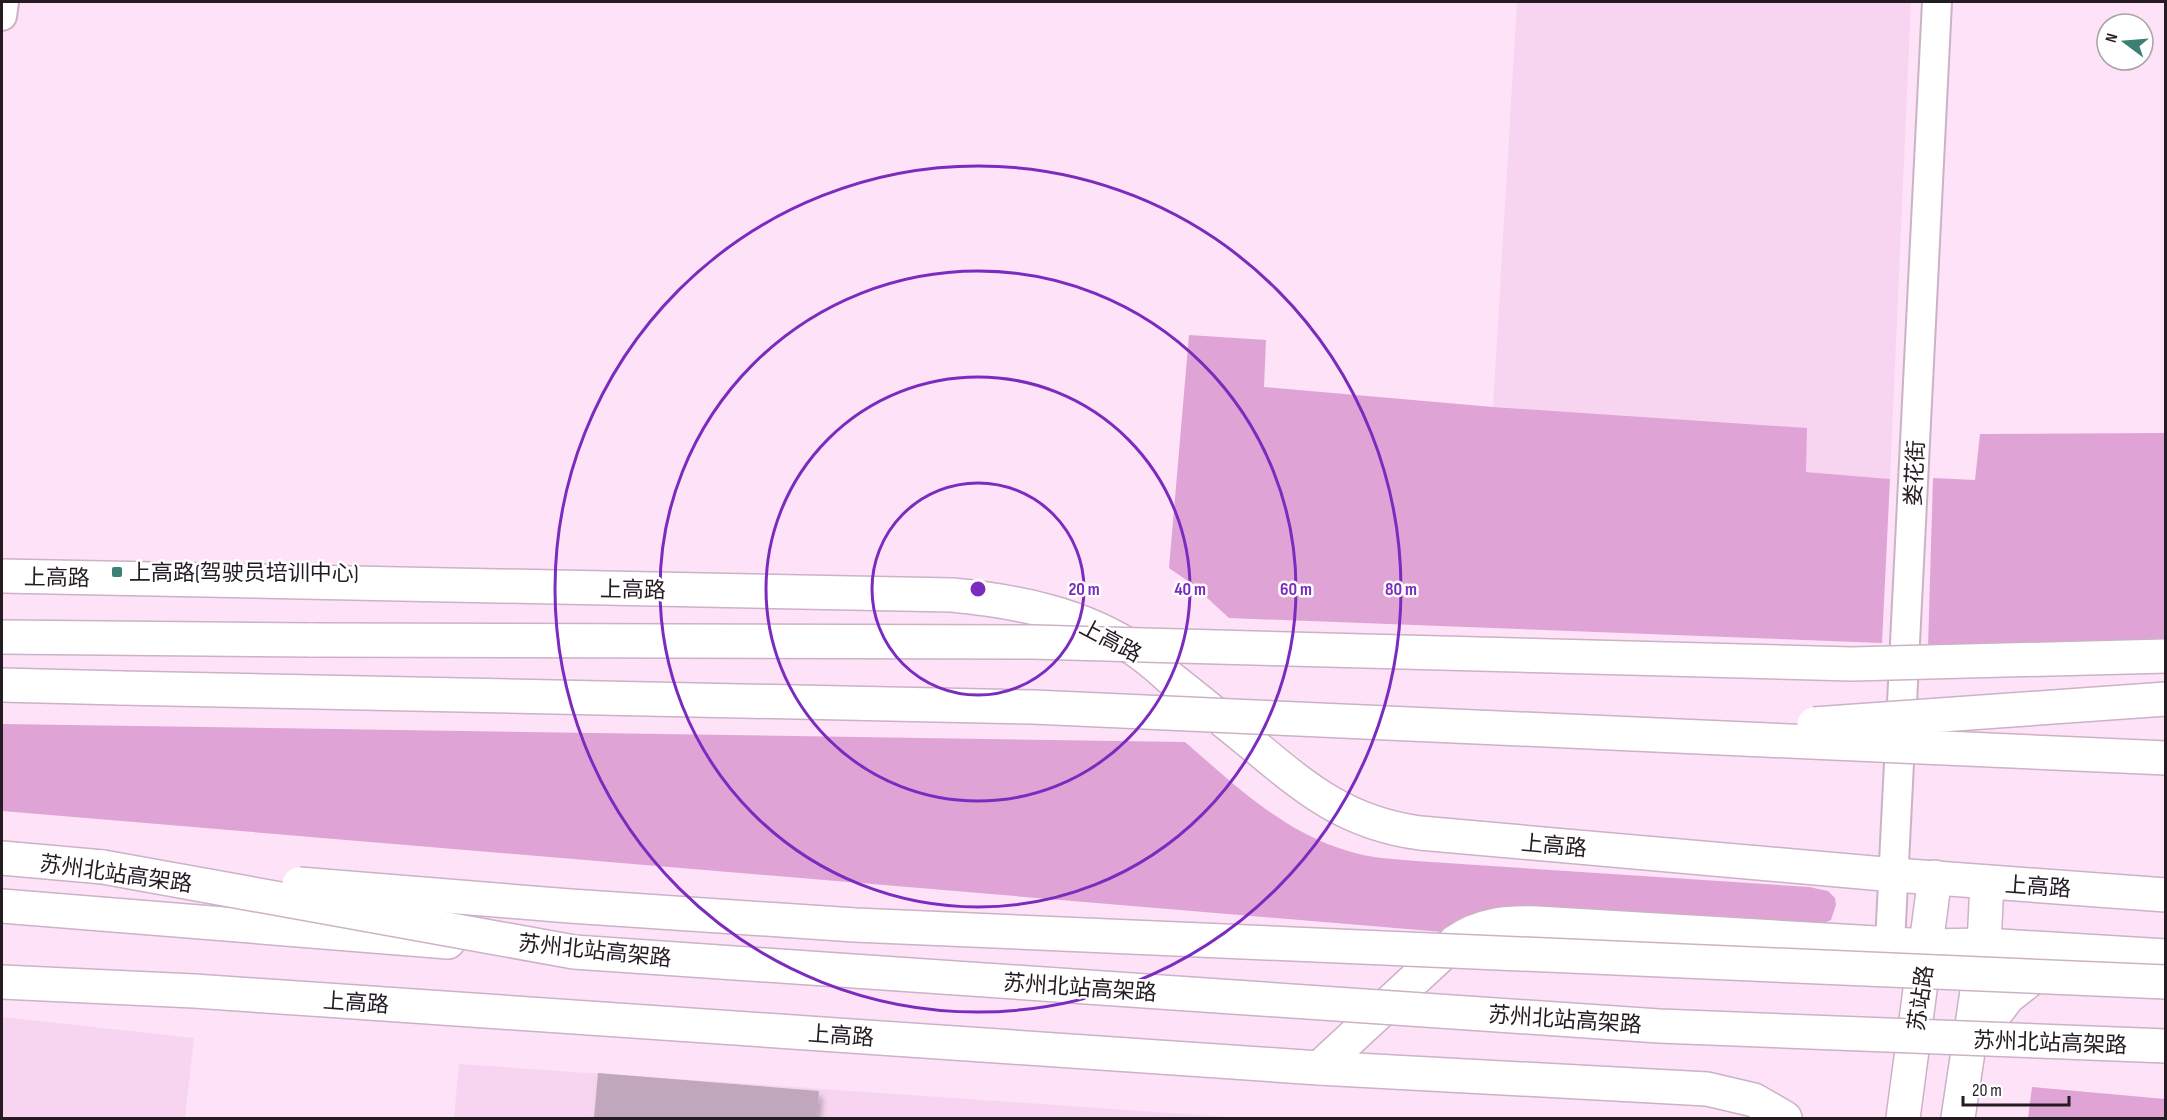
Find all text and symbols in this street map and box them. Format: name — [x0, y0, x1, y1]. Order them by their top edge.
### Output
north arrow — [2095, 12, 2155, 72]
text: N — [2102, 32, 2122, 45]
street label: 娄花街 — [1900, 439, 1931, 507]
place label: 上高路(驾驶员培训中心) — [129, 560, 359, 587]
street label: 上高路 — [24, 564, 90, 593]
marker: 上高路(驾驶员培训中心) — [110, 565, 124, 579]
street label: 上高路 — [600, 576, 666, 605]
centre of rings — [968, 579, 988, 599]
text: 20 m — [1068, 579, 1100, 600]
text: 40 m — [1174, 579, 1206, 600]
text: 60 m — [1280, 579, 1312, 600]
text: 80 m — [1385, 579, 1417, 600]
street label: 上高路 — [1075, 614, 1146, 669]
street label: 上高路 — [1520, 830, 1588, 863]
street label: 苏州北站高架路 — [38, 850, 194, 899]
street label: 上高路 — [2004, 872, 2072, 903]
street label: 苏州北站高架路 — [517, 930, 673, 973]
street label: 苏站路 — [1904, 964, 1939, 1033]
street label: 苏州北站高架路 — [1002, 970, 1158, 1007]
street label: 上高路 — [322, 988, 390, 1019]
street label: 苏州北站高架路 — [1487, 1002, 1643, 1039]
street label: 上高路 — [807, 1021, 875, 1052]
street label: 苏州北站高架路 — [1973, 1027, 2127, 1060]
scale bar — [1963, 1069, 2070, 1107]
text: 20 m — [1972, 1080, 2002, 1101]

